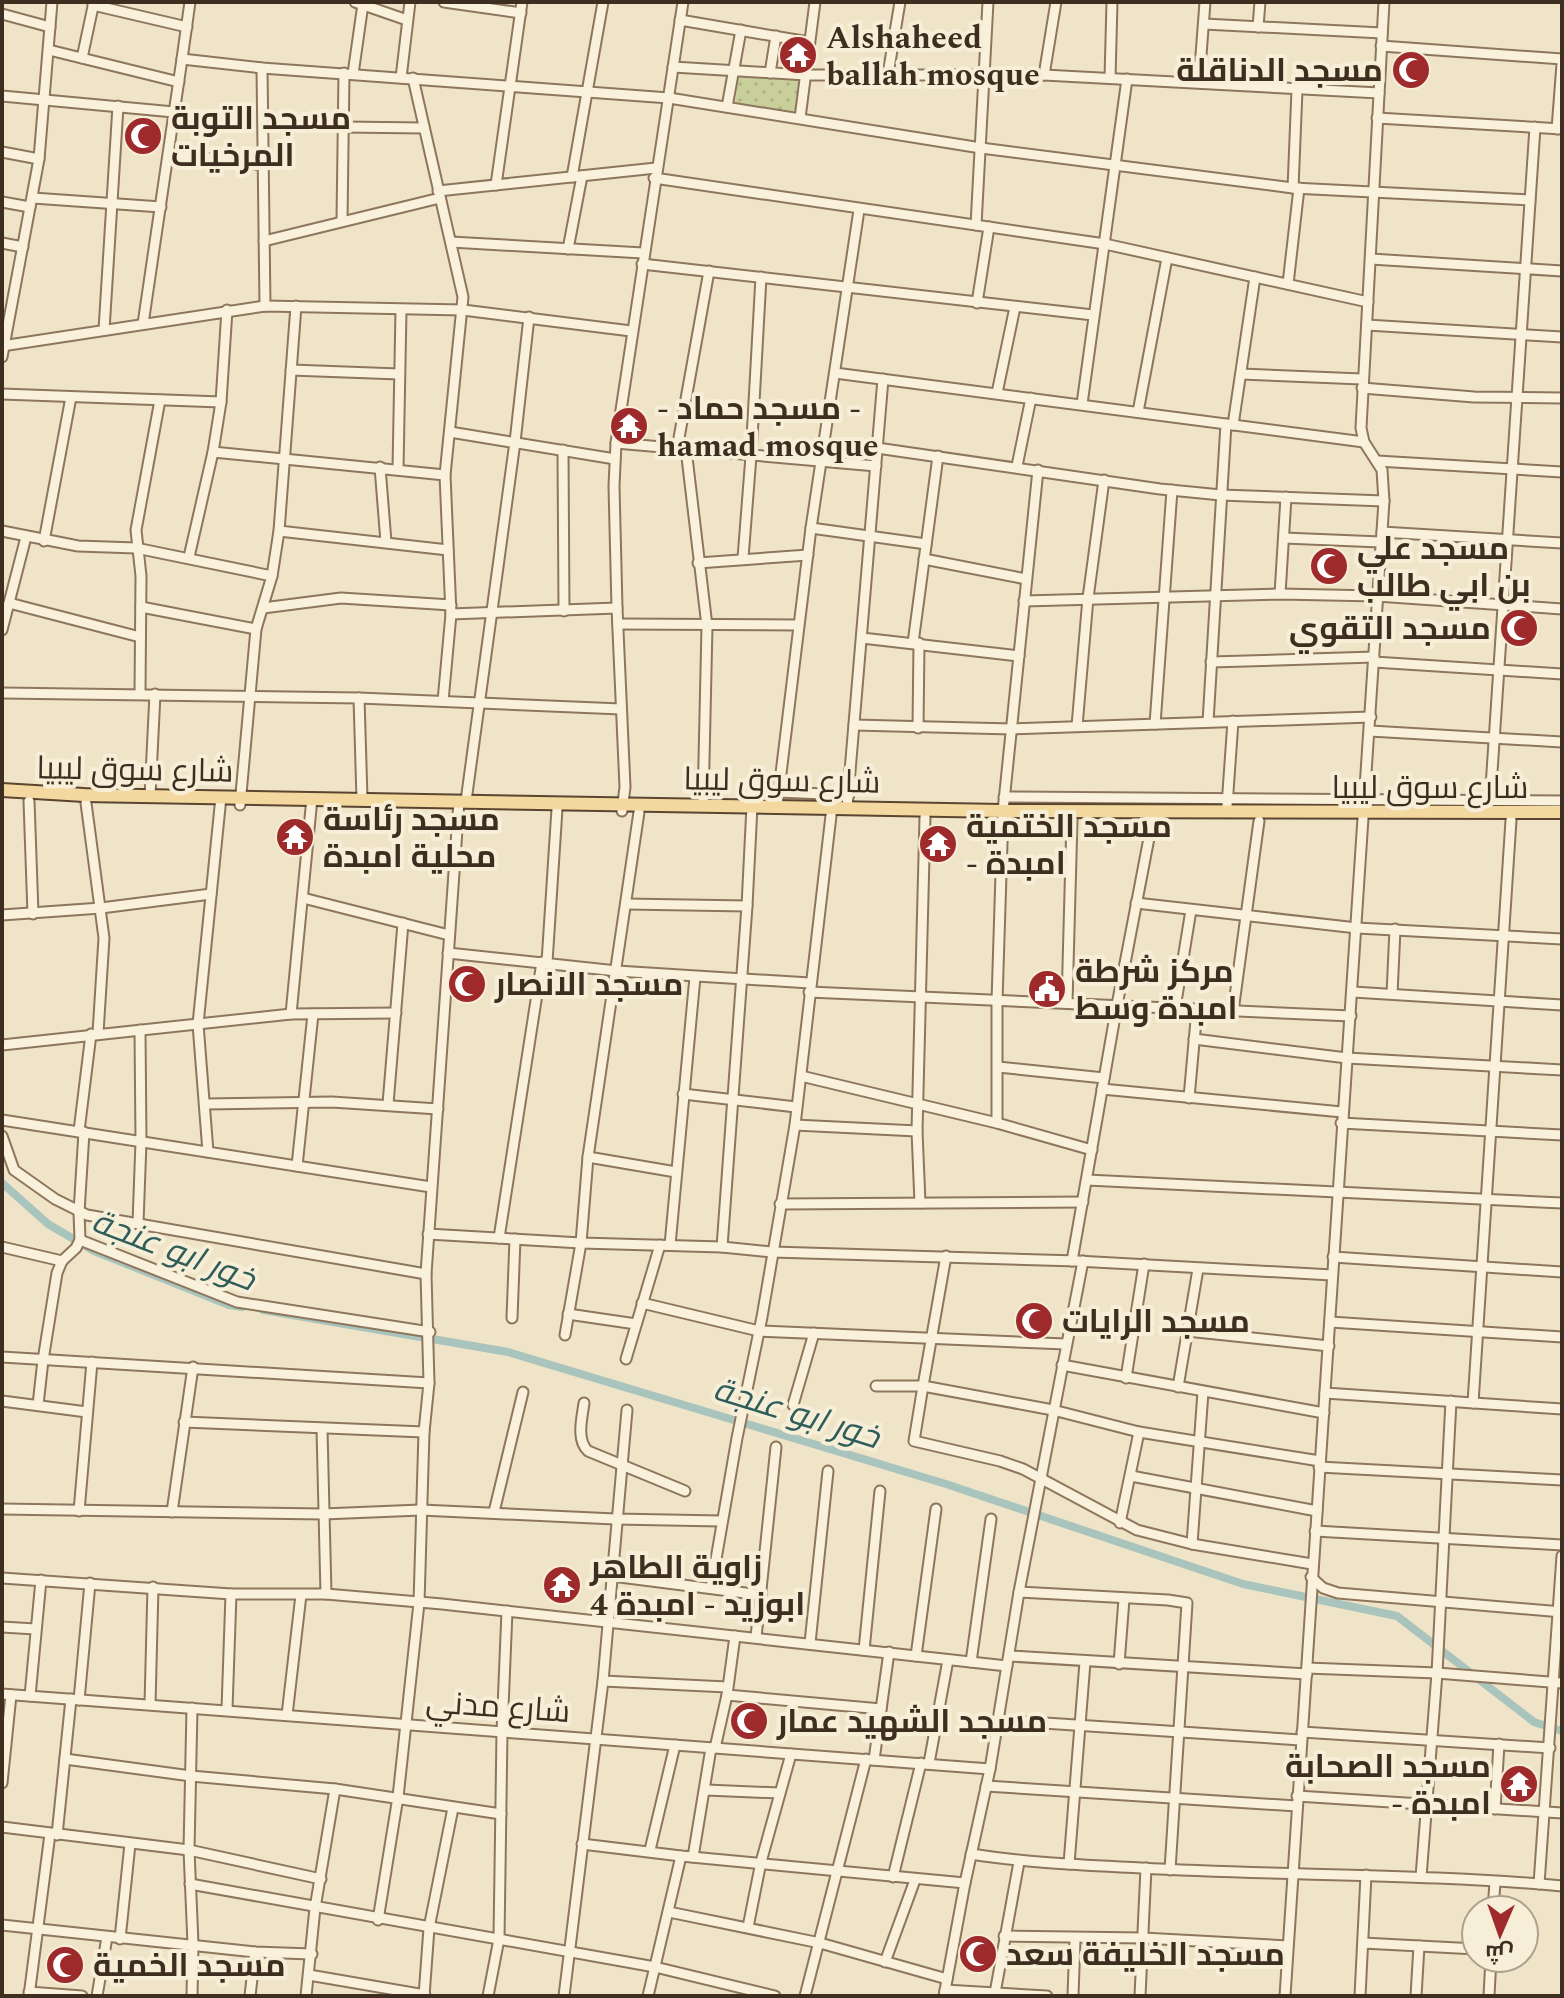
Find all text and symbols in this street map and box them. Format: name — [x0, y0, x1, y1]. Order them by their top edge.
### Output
place label: Alshaheed ballah mosque — [826, 14, 1040, 100]
temple icon: Alshaheed ballah mosque — [777, 34, 819, 76]
place label: مسجد الدناقلة — [1176, 47, 1383, 96]
mosque icon: مسجد الدناقلة — [1390, 49, 1432, 91]
place label: مسجد التوبة المرخيات — [171, 95, 351, 181]
mosque icon: مسجد التوبة المرخيات — [122, 115, 164, 157]
place label: - مسجد حماد - hamad mosque — [657, 385, 879, 471]
temple icon: - مسجد حماد - hamad mosque — [608, 405, 650, 447]
place label: مسجد علي بن ابي طالب — [1357, 525, 1531, 611]
mosque icon: مسجد علي بن ابي طالب — [1308, 545, 1350, 587]
place label: مسجد التقوي — [1289, 605, 1491, 654]
mosque icon: مسجد التقوي — [1498, 607, 1540, 649]
street label: شارع سوق ليبيا — [36, 744, 234, 797]
street label: شارع سوق ليبيا — [683, 755, 881, 808]
street label: شارع سوق ليبيا — [1331, 764, 1529, 813]
place label: مسجد رئاسة محلية امبدة — [323, 796, 500, 882]
place label: مسجد الختمية - امبدة — [966, 803, 1172, 889]
temple icon: مسجد رئاسة محلية امبدة — [274, 816, 316, 858]
temple icon: مسجد الختمية - امبدة — [917, 823, 959, 865]
place label: مركز شرطة امبدة وسط — [1075, 948, 1238, 1034]
place label: مسجد الانصار — [494, 961, 683, 1010]
mosque icon: مسجد الانصار — [446, 963, 488, 1005]
public building icon: مركز شرطة امبدة وسط — [1026, 968, 1068, 1010]
water label: خور ابو عنجة — [84, 1196, 264, 1306]
place label: مسجد الرايات — [1062, 1298, 1250, 1347]
mosque icon: مسجد الرايات — [1013, 1300, 1055, 1342]
water label: خور ابو عنجة — [707, 1364, 887, 1464]
place label: زاوية الطاهر ابوزيد - امبدة 4 — [589, 1544, 805, 1630]
temple icon: زاوية الطاهر ابوزيد - امبدة 4 — [541, 1564, 583, 1606]
street label: شارع مدني — [424, 1678, 572, 1737]
place label: مسجد الشهيد عمار — [776, 1698, 1047, 1747]
mosque icon: مسجد الشهيد عمار — [728, 1700, 770, 1742]
place label: مسجد الصحابة - امبدة — [1285, 1743, 1491, 1829]
temple icon: مسجد الصحابة - امبدة — [1498, 1763, 1540, 1805]
north arrow — [1460, 1894, 1540, 1974]
place label: مسجد الخليفة سعد — [1006, 1931, 1285, 1980]
mosque icon: مسجد الخليفة سعد — [957, 1933, 999, 1975]
text: ش — [1485, 1936, 1514, 1969]
place label: مسجد الخمية — [93, 1942, 286, 1991]
mosque icon: مسجد الخمية — [44, 1944, 86, 1986]

